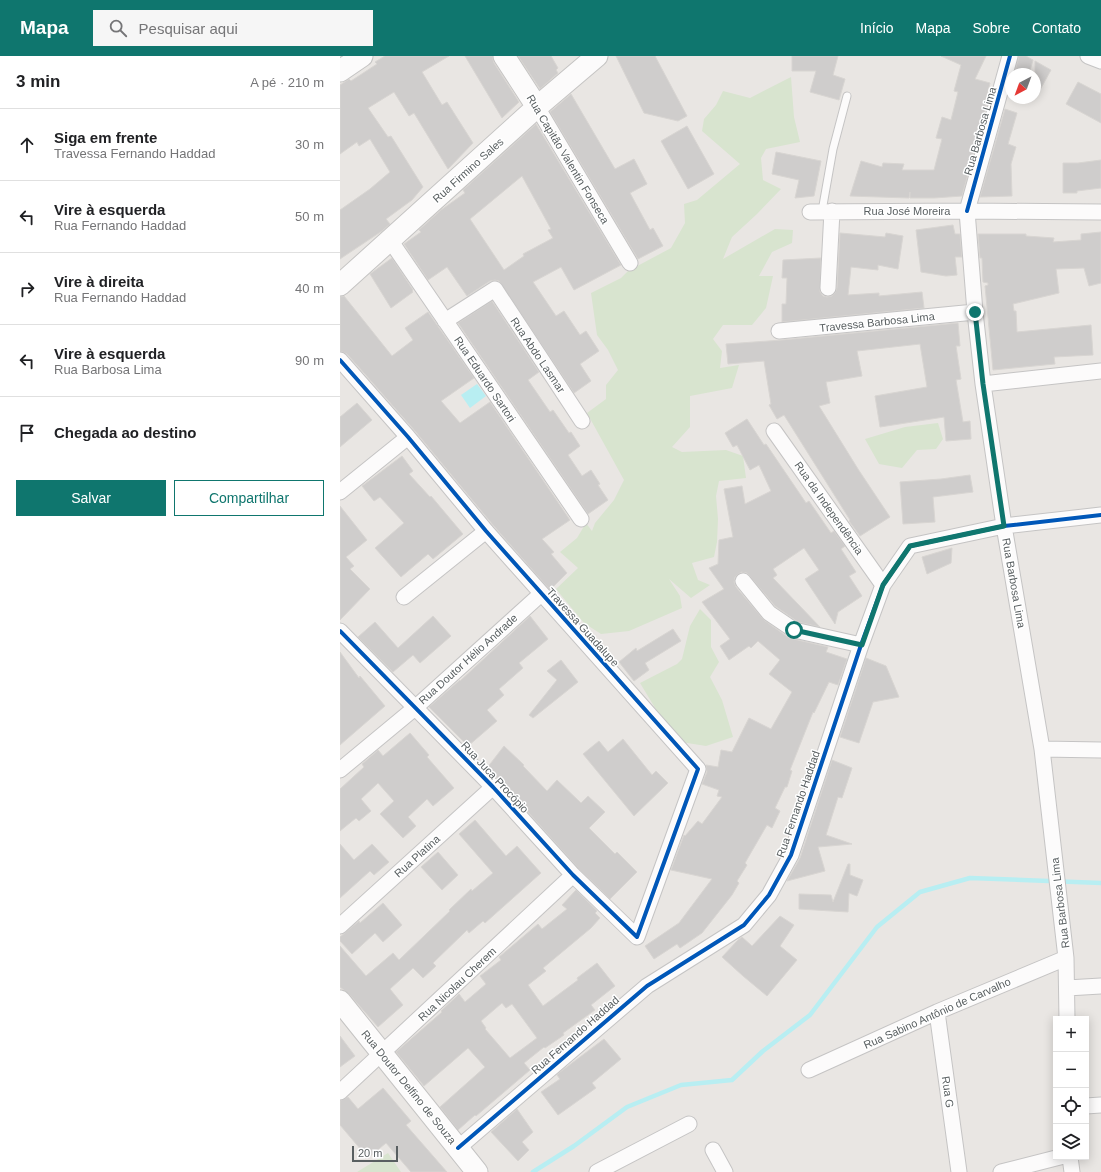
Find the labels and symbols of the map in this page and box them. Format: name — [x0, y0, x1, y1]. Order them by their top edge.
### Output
north arrow — [1005, 68, 1041, 104]
street label: Rua Barbosa Lima — [962, 85, 999, 176]
street label: Rua Capitão Valentin Fonseca — [525, 92, 612, 226]
street label: Rua Firmino Sales — [430, 135, 506, 205]
street label: Rua José Moreira — [864, 205, 951, 217]
route end — [966, 303, 984, 321]
street label: Travessa Barbosa Lima — [819, 310, 936, 334]
street label: Rua Abdo Lasmar — [508, 315, 568, 395]
street label: Rua Eduardo Sartori — [452, 334, 518, 424]
street label: Rua da Independência — [792, 459, 866, 557]
street label: Rua Barbosa Lima — [1000, 537, 1028, 630]
street label: Travessa Guadalupe — [545, 585, 621, 669]
street label: Rua Doutor Hélio Andrade — [416, 612, 520, 706]
route start — [785, 621, 803, 639]
street label: Rua Juca Procópio — [459, 739, 531, 815]
street label: Rua Fernando Haddad — [774, 749, 822, 859]
street label: Rua Platina — [392, 832, 443, 879]
street label: Rua Barbosa Lima — [1048, 856, 1072, 949]
street label: Rua Nicolau Cherem — [416, 945, 498, 1023]
street label: Rua Sabino Antônio de Carvalho — [862, 975, 1012, 1051]
street label: Rua Fernando Haddad — [529, 994, 621, 1076]
street label: Rua Doutor Delfino de Souza — [359, 1028, 459, 1147]
street label: Rua G — [940, 1075, 956, 1109]
scale bar — [352, 1144, 398, 1163]

